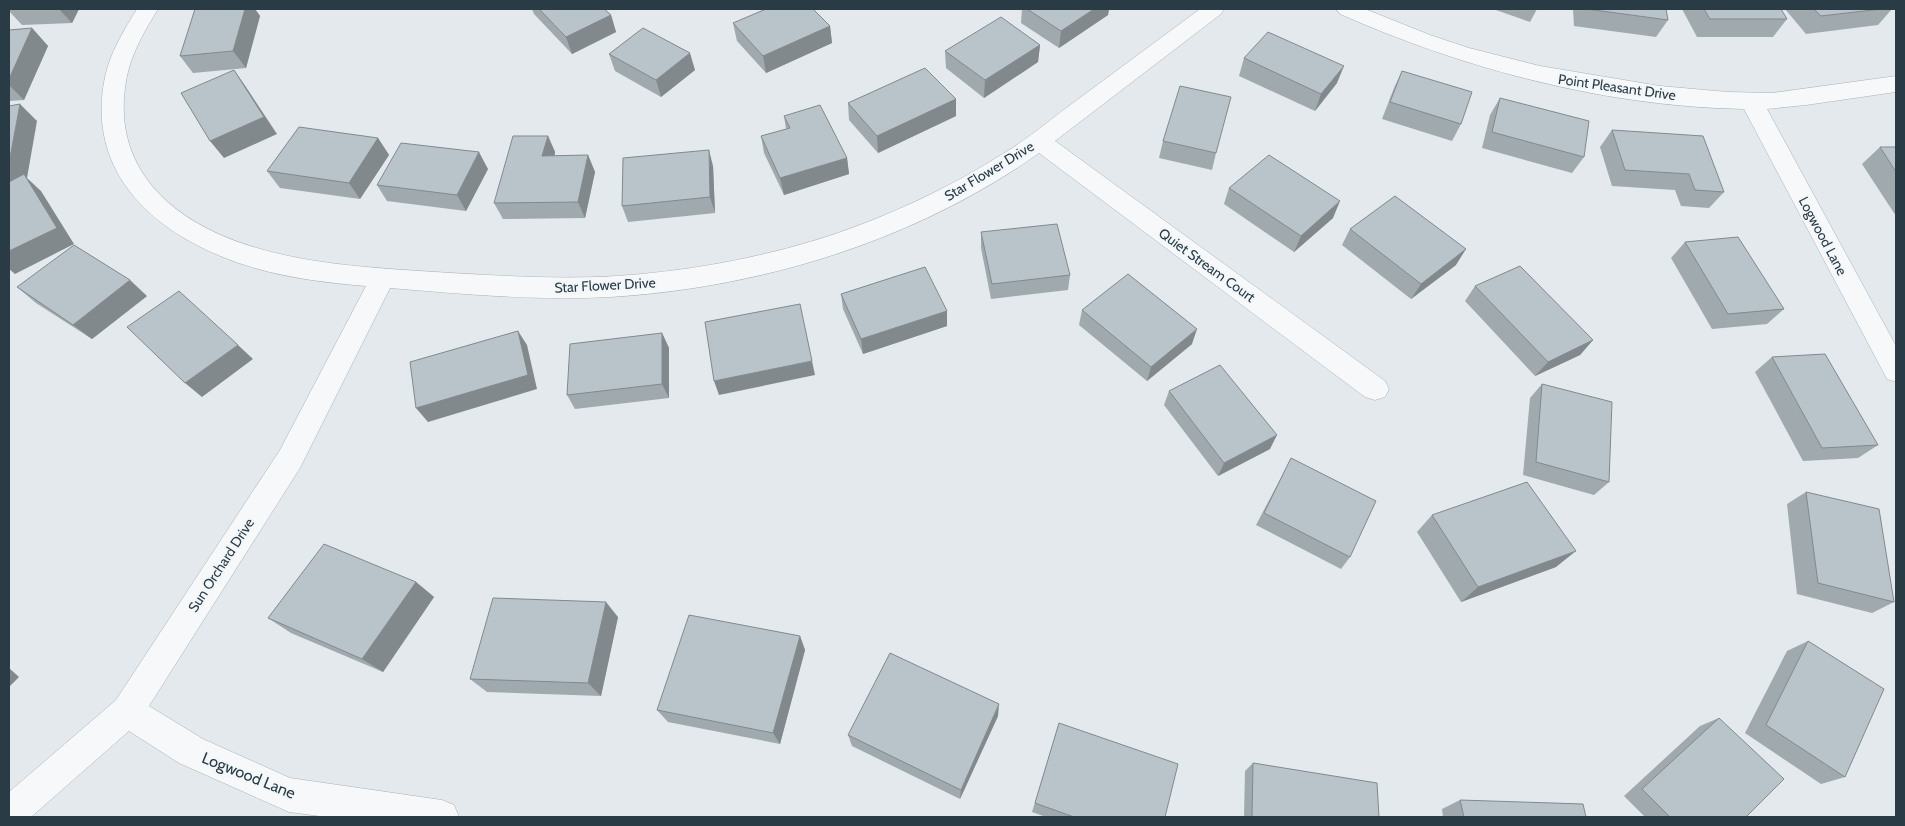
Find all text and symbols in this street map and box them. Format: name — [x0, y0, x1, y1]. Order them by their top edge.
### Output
street label: Point Pleasant Drive — [1557, 70, 1677, 104]
street label: Star Flower Drive — [941, 137, 1037, 205]
street label: Logwood Lane — [1795, 194, 1851, 278]
street label: Quiet Stream Court — [1155, 224, 1259, 306]
street label: Star Flower Drive — [554, 273, 656, 297]
street label: Sun Orchard Drive — [184, 515, 258, 615]
street label: Logwood Lane — [199, 748, 298, 803]

